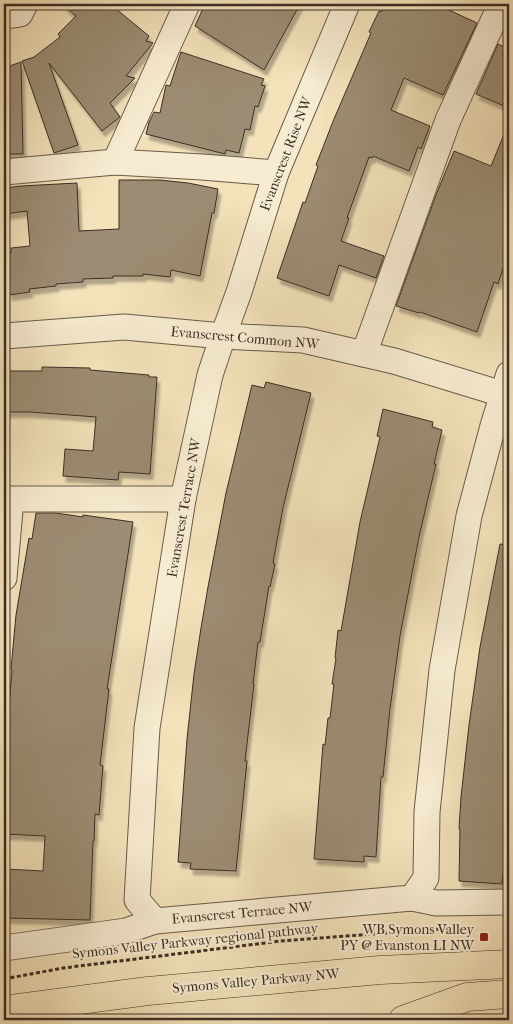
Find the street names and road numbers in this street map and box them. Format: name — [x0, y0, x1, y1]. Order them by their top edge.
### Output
street label: Evanscrest Rise NW — [256, 93, 316, 213]
street label: Evanscrest Common NW — [170, 323, 321, 353]
street label: Evanscrest Terrace NW — [163, 436, 205, 579]
street label: Evanscrest Terrace NW — [171, 898, 314, 928]
street label: Symons Valley Parkway regional pathway — [71, 920, 319, 962]
street label: Symons Valley Parkway NW — [172, 965, 342, 997]

